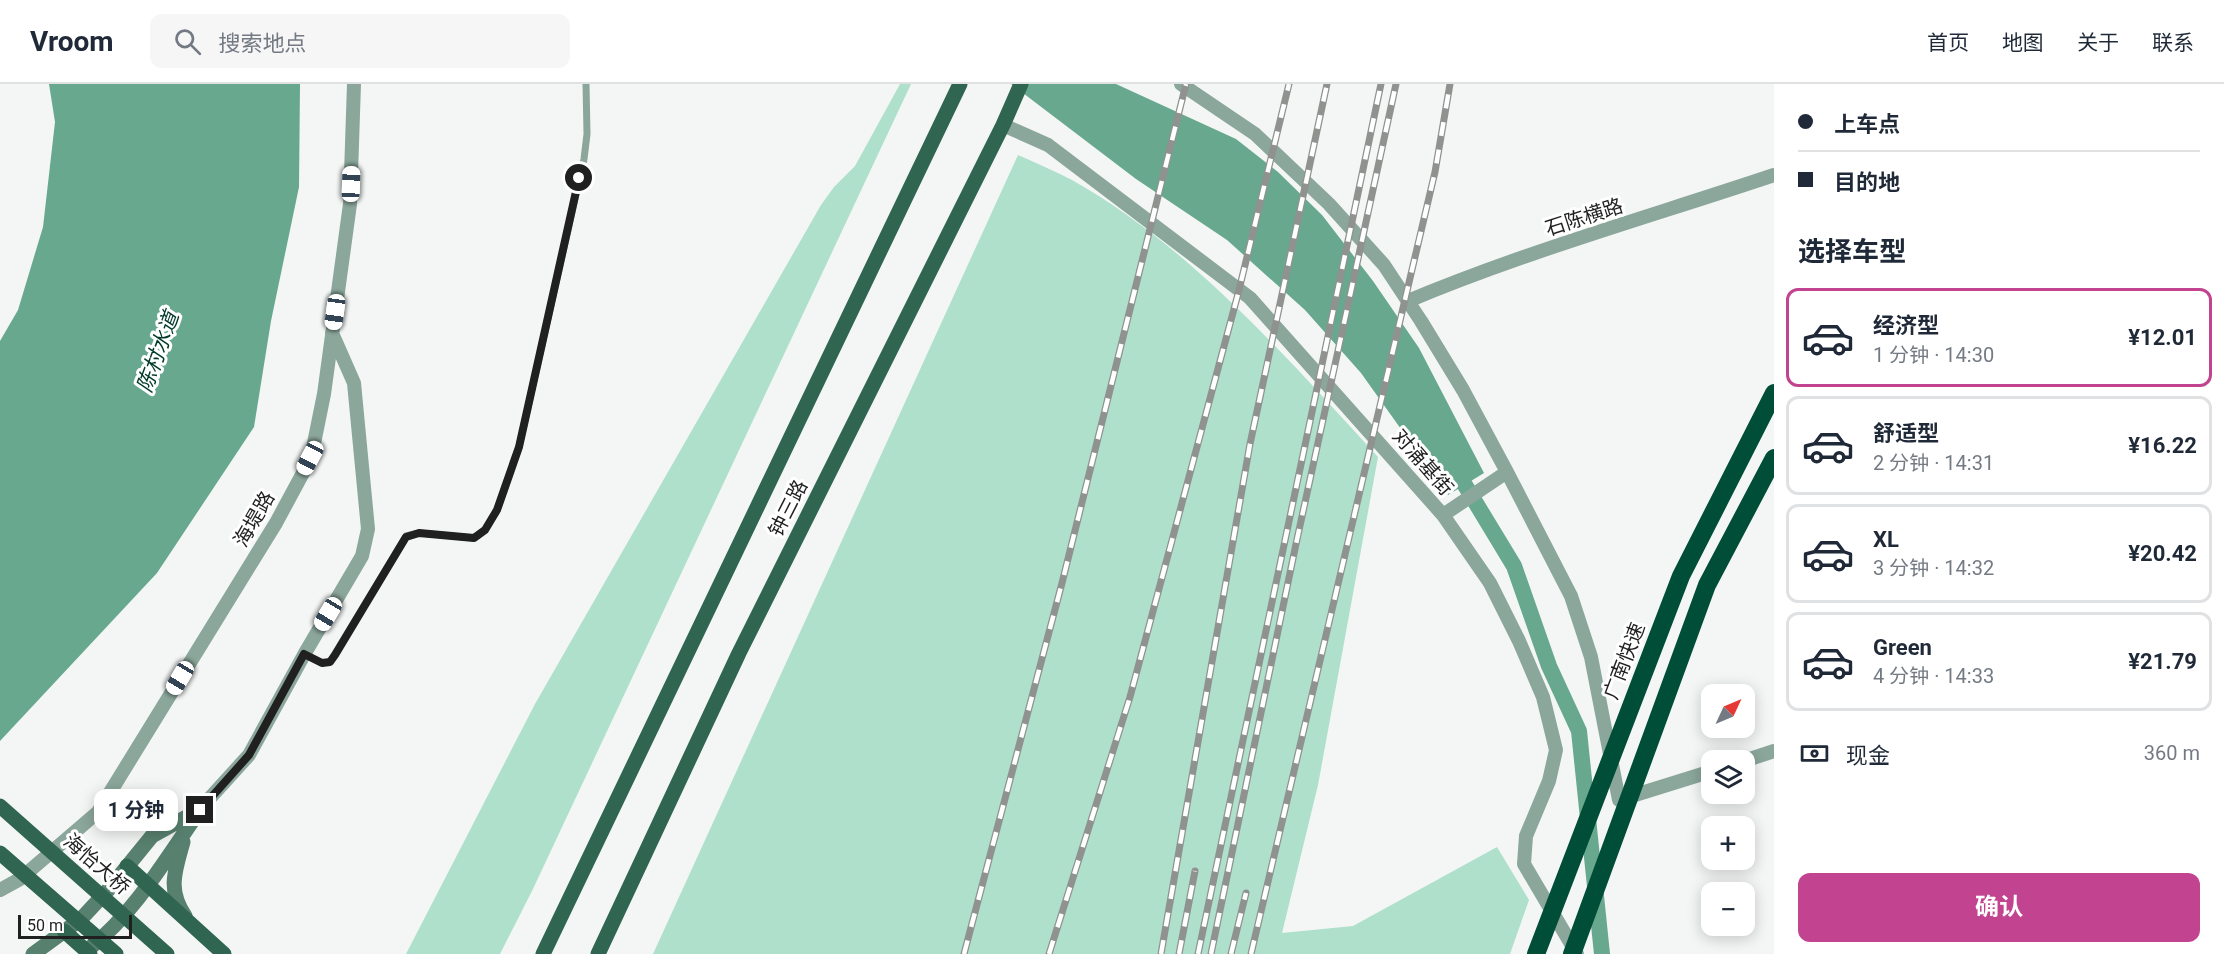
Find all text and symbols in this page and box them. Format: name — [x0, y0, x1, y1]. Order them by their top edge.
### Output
search box — [150, 14, 570, 68]
text: Vroom — [30, 25, 114, 58]
icon: search — [171, 25, 204, 58]
text: 搜索地点 — [219, 31, 307, 56]
text: 首页 — [1927, 31, 1969, 55]
text: 地图 — [2002, 31, 2044, 55]
text: 关于 — [2077, 31, 2119, 55]
text: 联系 — [2152, 31, 2194, 55]
text: 上车点 — [1834, 112, 1900, 137]
route start — [565, 164, 592, 191]
car — [341, 166, 361, 202]
text: 目的地 — [1834, 170, 1900, 195]
street label: 石陈横路 — [1542, 193, 1626, 241]
text: 选择车型 — [1798, 236, 1906, 268]
car — [324, 293, 346, 331]
water label: 陈村水道 — [132, 306, 185, 396]
icon: car — [1801, 311, 1855, 365]
text: 经济型 — [1873, 313, 1939, 338]
text: ¥12.01 — [2128, 325, 2197, 350]
text: 1 分钟 · 14:30 — [1873, 343, 1994, 367]
icon: car — [1801, 419, 1855, 473]
text: 舒适型 — [1873, 421, 1939, 446]
street label: 对涌基街 — [1388, 424, 1458, 500]
text: ¥16.22 — [2128, 433, 2197, 458]
car — [294, 438, 326, 478]
text: 2 分钟 · 14:31 — [1873, 451, 1994, 475]
street label: 钟三路 — [764, 476, 812, 540]
street label: 海堤路 — [229, 487, 279, 551]
icon: car — [1801, 527, 1855, 581]
text: XL — [1873, 527, 1899, 552]
text: ¥20.42 — [2128, 541, 2197, 566]
text: 3 分钟 · 14:32 — [1873, 556, 1994, 580]
car — [311, 594, 345, 634]
street label: 广南快速 — [1598, 619, 1650, 703]
icon: car — [1801, 635, 1855, 689]
text: Green — [1873, 635, 1932, 660]
text: ¥21.79 — [2128, 649, 2197, 674]
car — [163, 658, 197, 698]
text: 4 分钟 · 14:33 — [1873, 664, 1994, 688]
north arrow — [1701, 684, 1755, 738]
map controls — [1701, 684, 1755, 936]
icon: cash — [1798, 737, 1831, 770]
text: 360 m — [2144, 741, 2200, 765]
text: 现金 — [1846, 743, 1890, 768]
button: layers — [1701, 750, 1755, 804]
callout: 1 分钟 — [95, 789, 179, 831]
route end — [186, 796, 213, 823]
text: 1 分钟 — [108, 798, 164, 822]
button: + — [1701, 816, 1755, 870]
street label: 海怡大桥 — [59, 829, 135, 899]
button: 确认 — [1798, 873, 2200, 942]
button: − — [1701, 882, 1755, 936]
scale bar — [18, 912, 132, 940]
text: 50 m — [27, 916, 63, 935]

